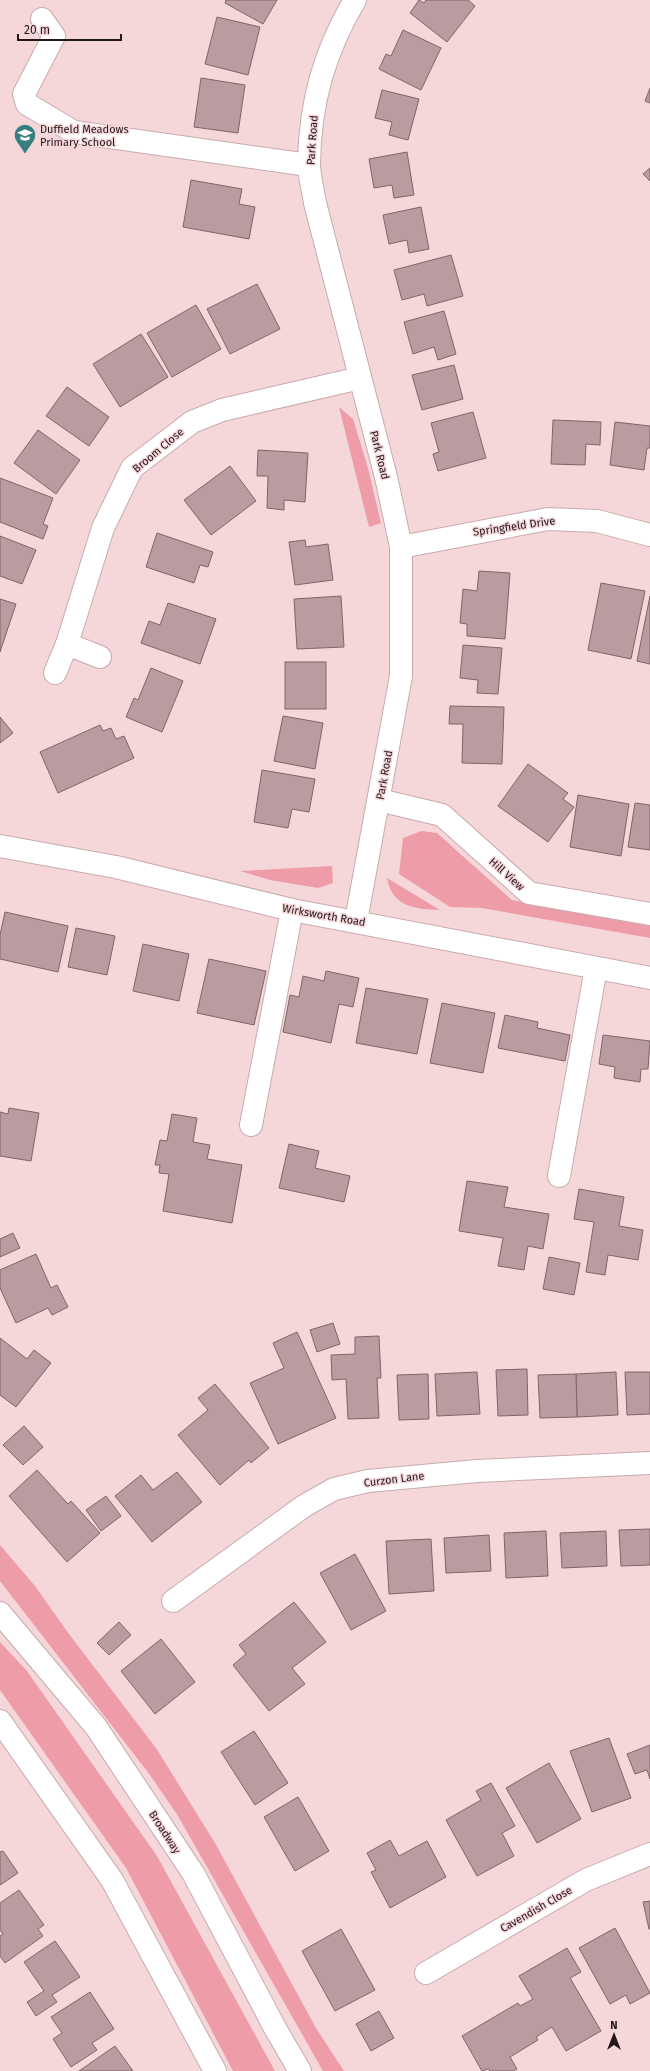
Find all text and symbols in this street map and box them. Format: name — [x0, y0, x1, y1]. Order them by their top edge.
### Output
scale bar — [18, 16, 121, 42]
text: 20 m — [24, 23, 50, 37]
street label: Park Road — [304, 115, 321, 165]
school or university icon: Duffield Meadows Primary School — [12, 122, 38, 155]
place label: Duffield Meadows Primary School — [40, 123, 129, 149]
street label: Broom Close — [130, 425, 186, 475]
street label: Park Road — [367, 429, 392, 481]
street label: Springfield Drive — [472, 514, 556, 539]
street label: Park Road — [374, 749, 395, 801]
street label: Hill View — [486, 855, 527, 894]
street label: Wirksworth Road — [281, 902, 367, 929]
street label: Curzon Lane — [363, 1469, 425, 1490]
street label: Broadway — [146, 1808, 184, 1857]
street label: Cavendish Close — [498, 1884, 574, 1935]
north arrow — [594, 2015, 634, 2055]
text: N — [610, 2019, 618, 2032]

